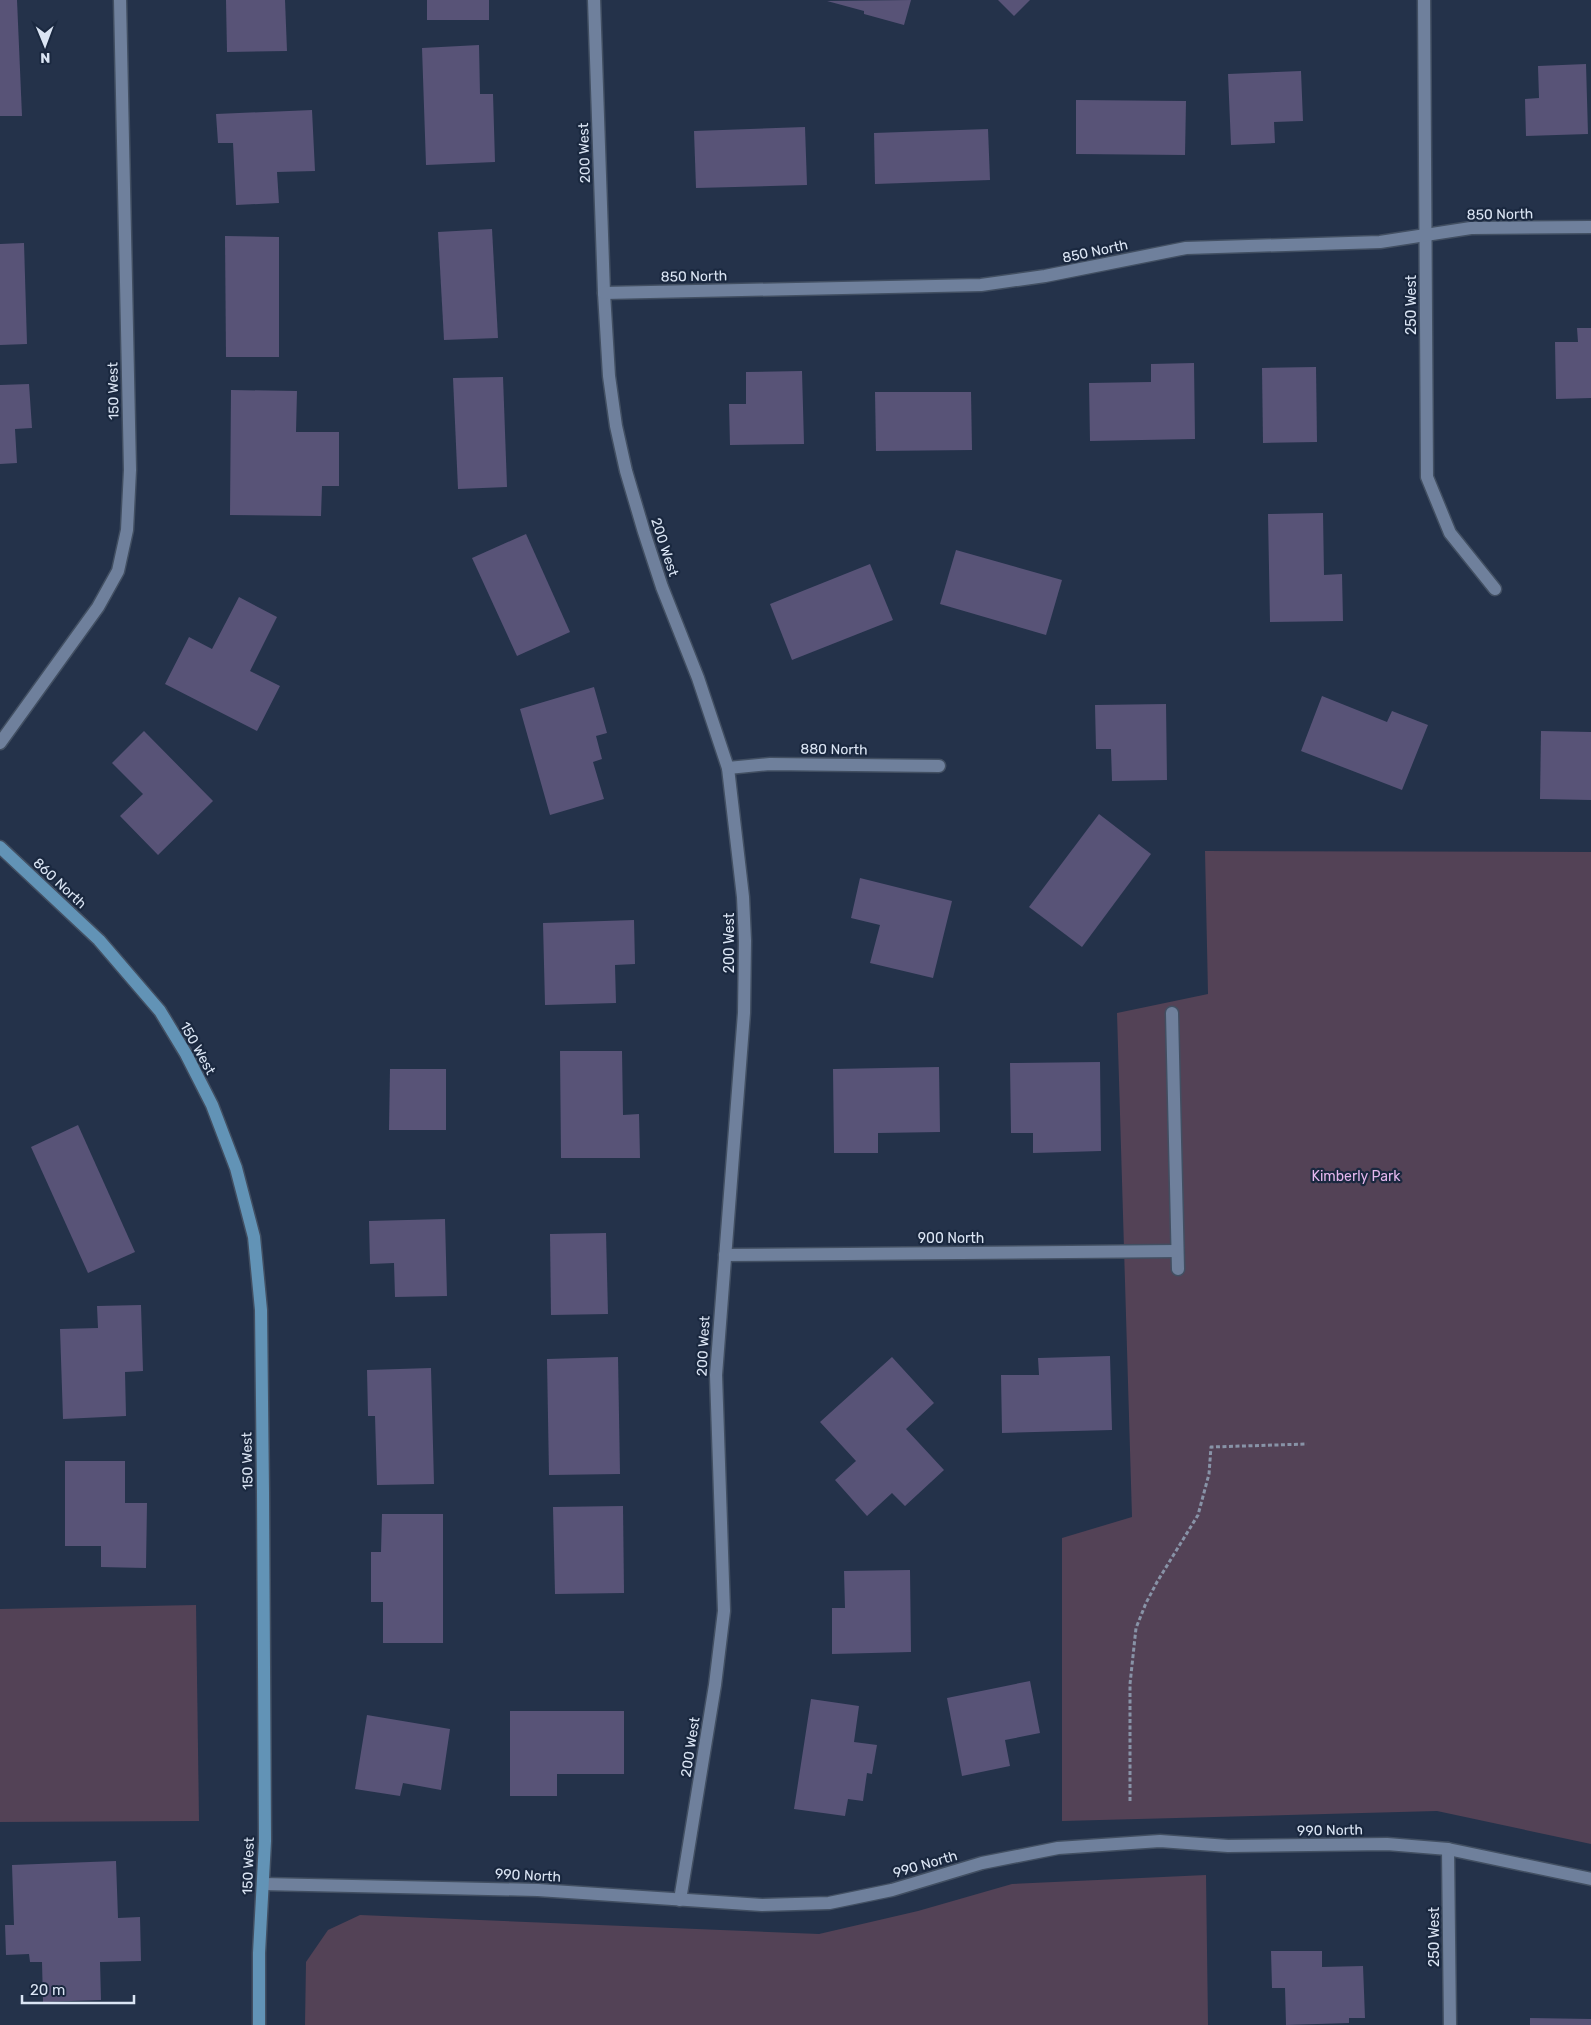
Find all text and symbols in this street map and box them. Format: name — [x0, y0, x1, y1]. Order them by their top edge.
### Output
north arrow — [20, 20, 70, 70]
text: N — [40, 49, 50, 66]
street label: 200 West — [575, 122, 594, 184]
street label: 850 North — [1467, 205, 1533, 224]
street label: 850 North — [1061, 236, 1129, 267]
street label: 850 North — [661, 267, 727, 286]
street label: 250 West — [1403, 274, 1420, 335]
street label: 150 West — [104, 361, 123, 420]
street label: 200 West — [647, 516, 682, 579]
street label: 880 North — [800, 740, 868, 759]
street label: 860 North — [29, 854, 90, 912]
street label: 200 West — [721, 912, 738, 973]
street label: 150 West — [176, 1019, 219, 1078]
park label: Kimberly Park — [1311, 1168, 1401, 1185]
street label: 900 North — [918, 1230, 984, 1247]
street label: 200 West — [693, 1315, 714, 1377]
street label: 150 West — [238, 1431, 257, 1490]
street label: 200 West — [677, 1715, 704, 1778]
street label: 990 North — [1297, 1821, 1363, 1840]
street label: 150 West — [239, 1836, 258, 1895]
street label: 990 North — [891, 1847, 959, 1882]
street label: 990 North — [495, 1865, 561, 1886]
street label: 250 West — [1426, 1906, 1443, 1967]
scale bar — [22, 1972, 135, 2004]
text: 20 m — [30, 1981, 65, 1999]

